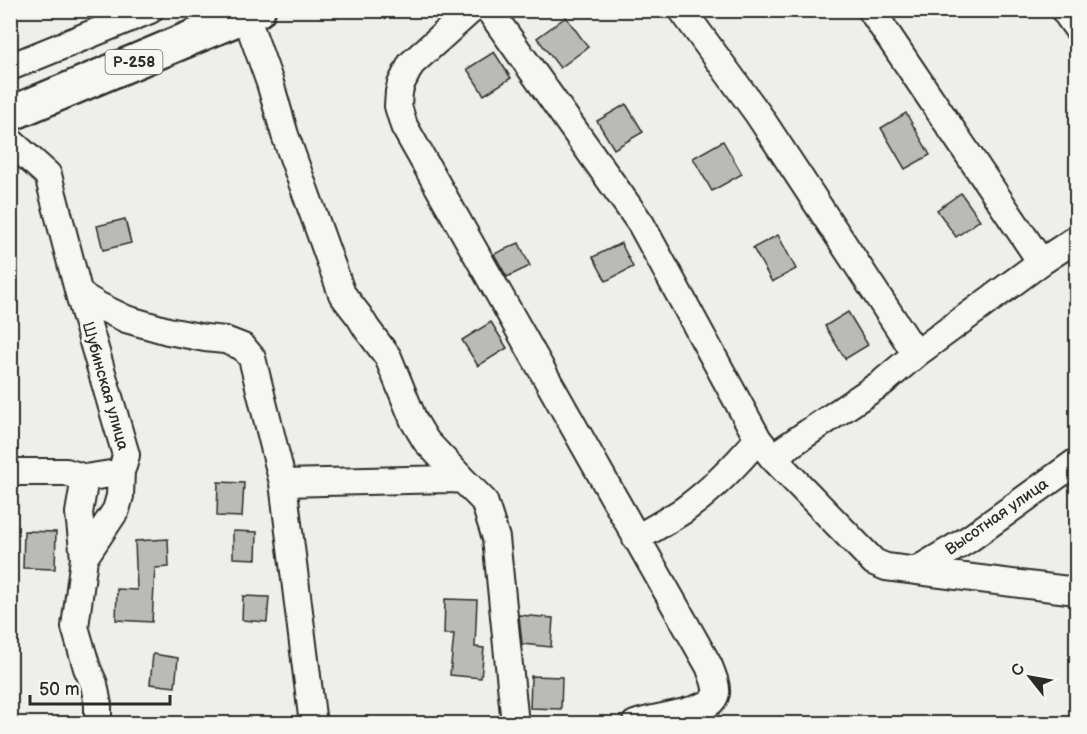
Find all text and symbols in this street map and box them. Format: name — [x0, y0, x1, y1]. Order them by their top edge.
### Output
road number: Р-258 — [106, 50, 162, 74]
street label: Шубинская улица — [78, 320, 133, 453]
street label: Высотная улица — [942, 474, 1052, 559]
north arrow — [1000, 647, 1060, 707]
text: С — [1007, 660, 1029, 680]
scale bar — [30, 668, 170, 706]
text: 50 m — [39, 679, 80, 700]

